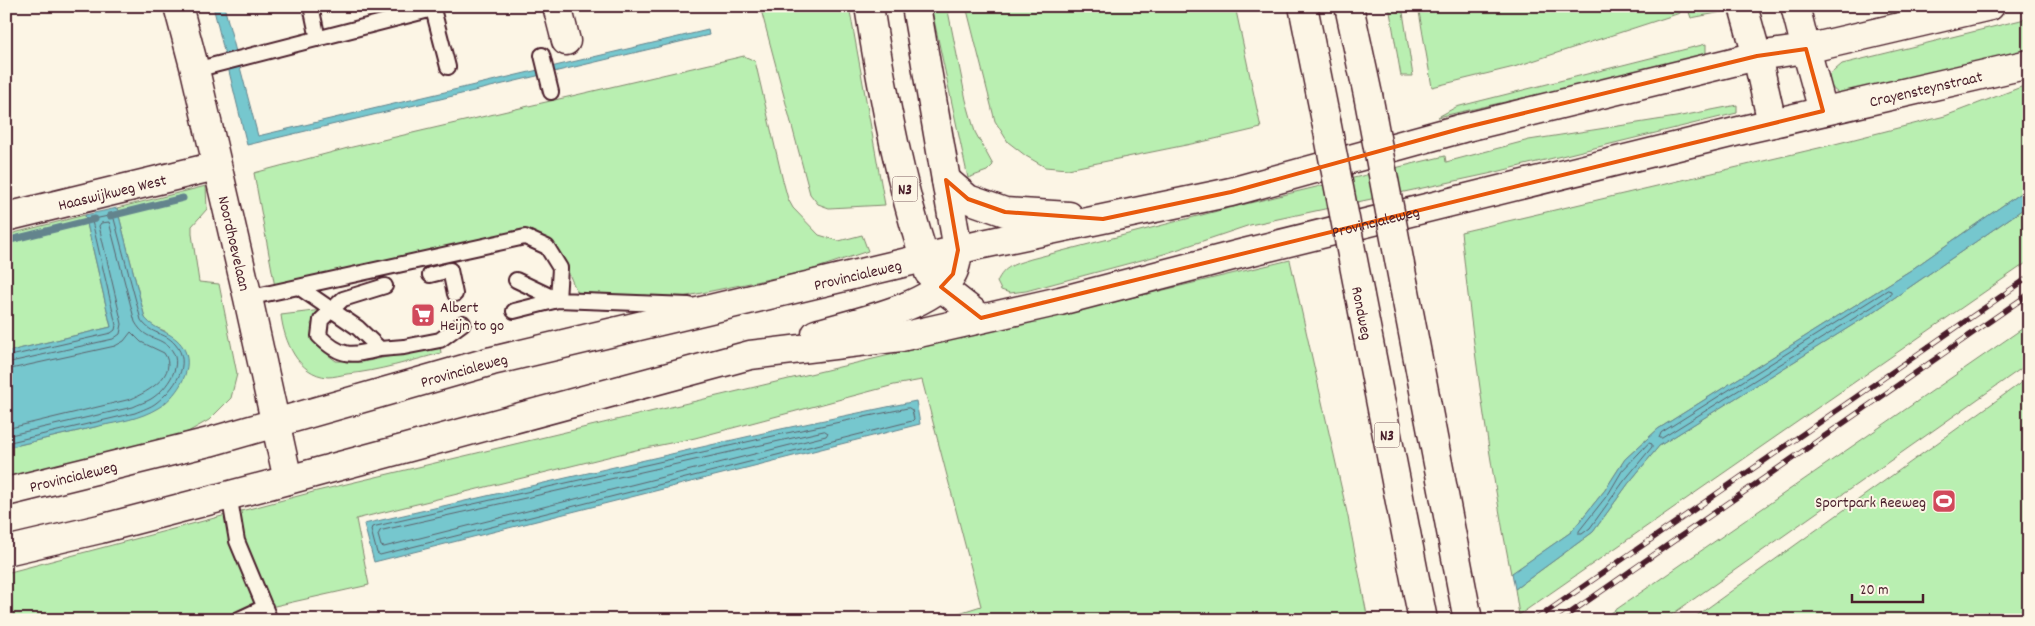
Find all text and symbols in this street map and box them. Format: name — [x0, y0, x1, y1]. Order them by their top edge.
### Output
street label: Crayensteynstraat — [1867, 66, 1985, 114]
street label: Haaswijkweg West — [56, 169, 169, 218]
road number: N3 — [892, 176, 918, 202]
street label: Noordhoevelaan — [211, 194, 255, 294]
street label: Provincialeweg — [1330, 201, 1422, 245]
street label: Provincialeweg — [812, 255, 904, 298]
street label: Rondweg — [1344, 285, 1377, 342]
place label: Albert Heijn to go — [440, 297, 504, 338]
supermarket icon: Albert Heijn to go — [410, 302, 436, 328]
street label: Provincialeweg — [418, 349, 510, 395]
road number: N3 — [1374, 422, 1400, 448]
street label: Provincialeweg — [27, 456, 120, 500]
sports icon: Sportpark Reeweg — [1931, 488, 1957, 514]
place label: Sportpark Reeweg — [1815, 492, 1926, 515]
scale bar — [1852, 571, 1924, 603]
text: 20 m — [1860, 580, 1888, 602]

